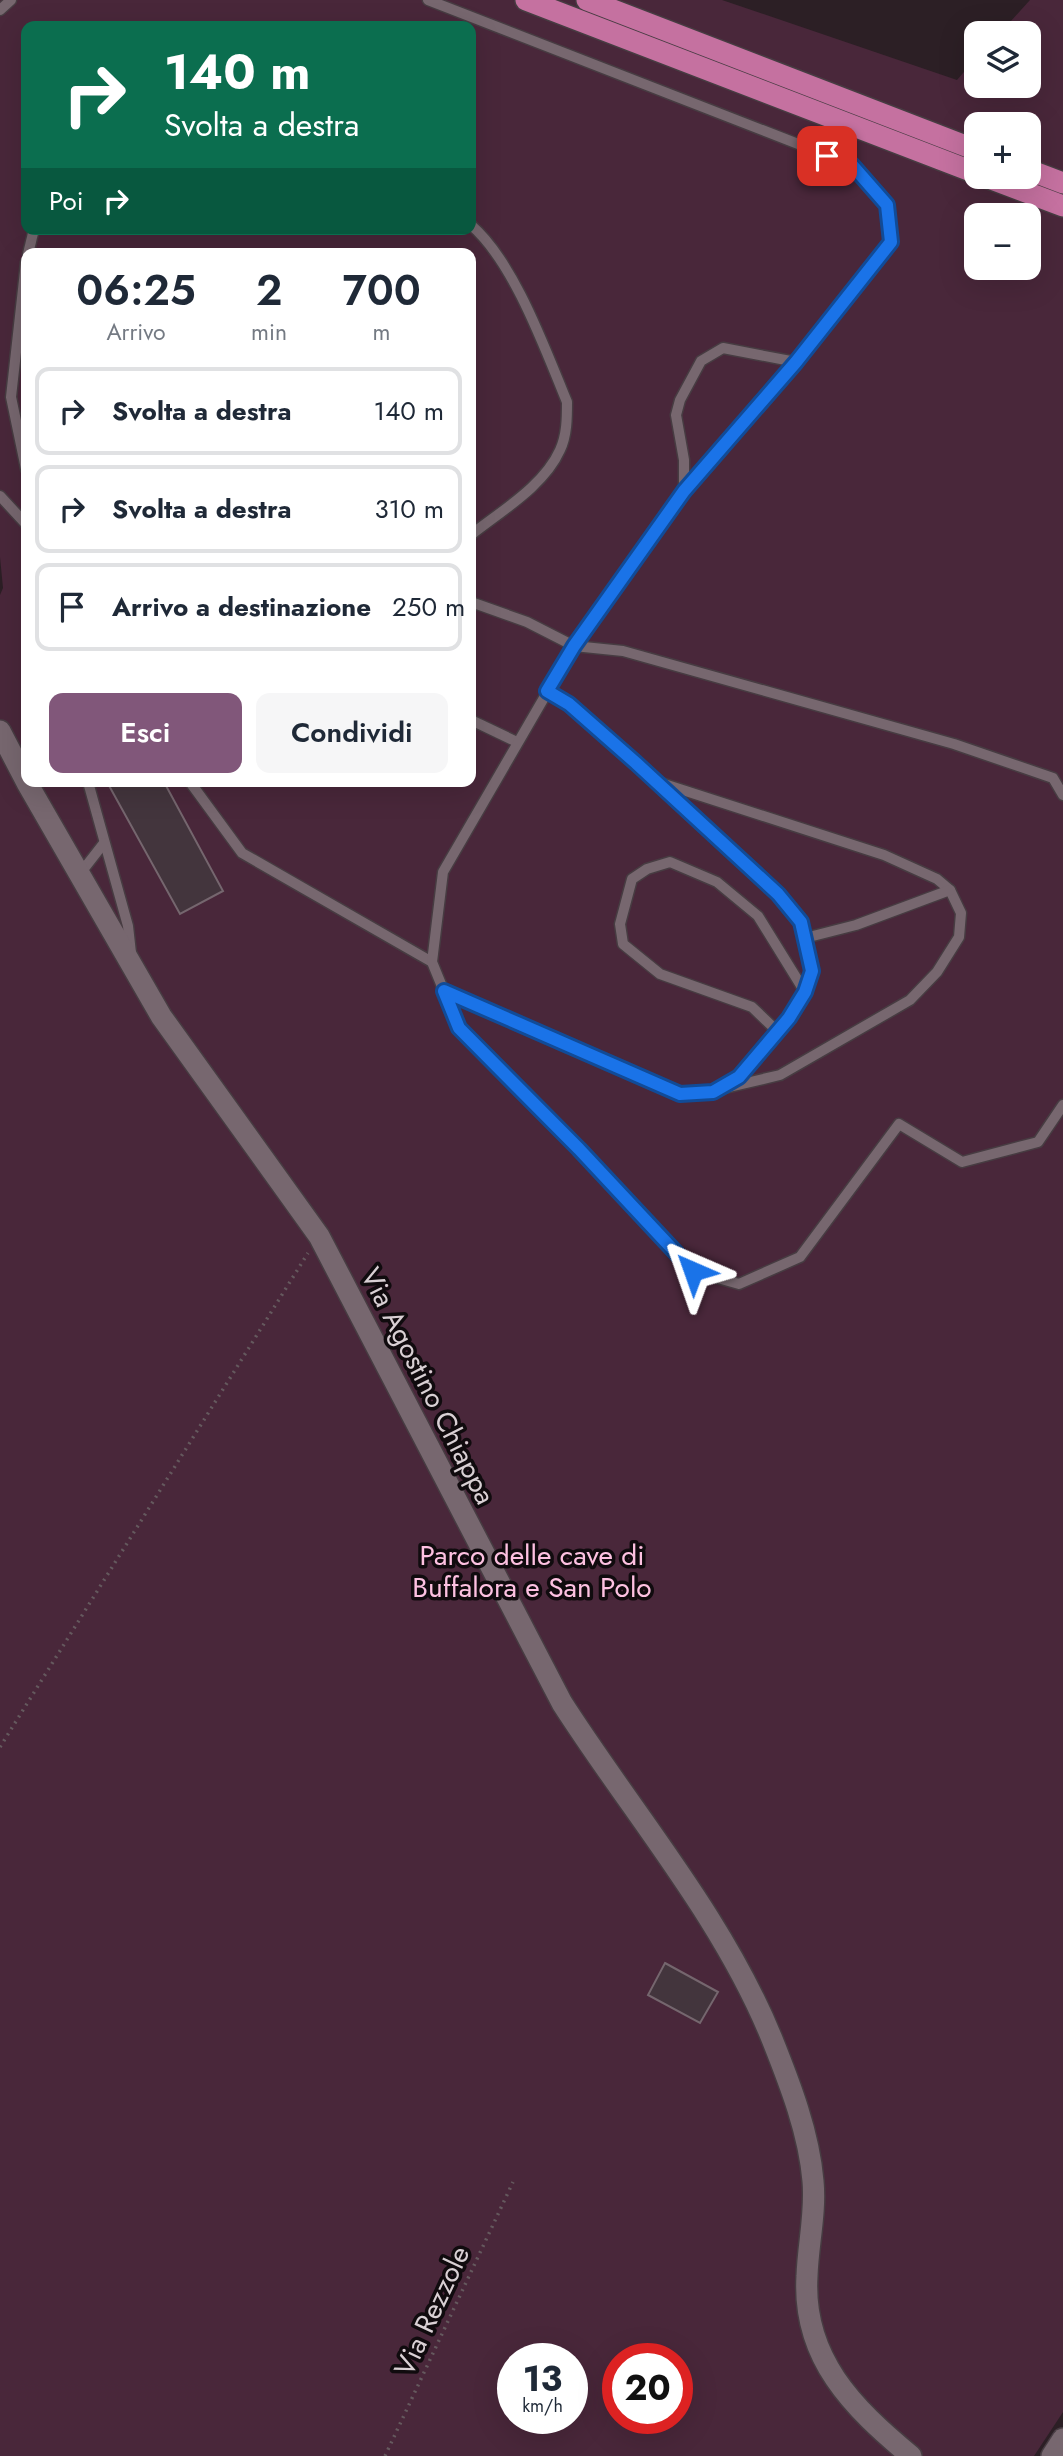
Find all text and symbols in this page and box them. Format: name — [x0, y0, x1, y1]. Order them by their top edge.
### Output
map controls — [964, 21, 1041, 280]
button: layers — [964, 21, 1041, 98]
text: 140 m — [164, 37, 310, 107]
icon: right — [49, 49, 140, 140]
text: Svolta a destra — [164, 102, 359, 148]
button: + — [964, 112, 1041, 189]
pin — [797, 126, 857, 186]
icon: arrive — [808, 137, 846, 175]
text: Poi — [49, 182, 83, 220]
icon: right — [97, 182, 135, 220]
button: − — [964, 203, 1041, 280]
text: 06:25 — [76, 260, 196, 321]
text: 2 — [256, 260, 282, 321]
text: 700 — [342, 260, 421, 321]
text: Arrivo — [106, 315, 166, 349]
text: min — [251, 315, 287, 349]
text: m — [373, 315, 391, 349]
icon: right — [53, 392, 91, 430]
text: Svolta a destra — [112, 392, 292, 430]
text: 140 m — [373, 392, 444, 430]
icon: right — [53, 490, 91, 528]
text: Svolta a destra — [112, 490, 292, 528]
text: 310 m — [374, 490, 444, 528]
icon: arrive — [53, 588, 91, 626]
text: Arrivo a destinazione — [112, 588, 371, 626]
text: 250 m — [392, 588, 465, 626]
button: Esci — [49, 693, 242, 773]
button: Condividi — [256, 693, 448, 773]
position arrow — [656, 1234, 730, 1308]
street label: Via Agostino Chiappa — [350, 1260, 506, 1512]
park label: Parco delle cave di Buffalora e San Polo — [412, 1535, 652, 1608]
street label: Via Rezzole — [384, 2239, 480, 2383]
speed limit sign: 20 — [602, 2343, 693, 2434]
text: 13 — [523, 2354, 562, 2404]
text: km/h — [522, 2393, 563, 2419]

